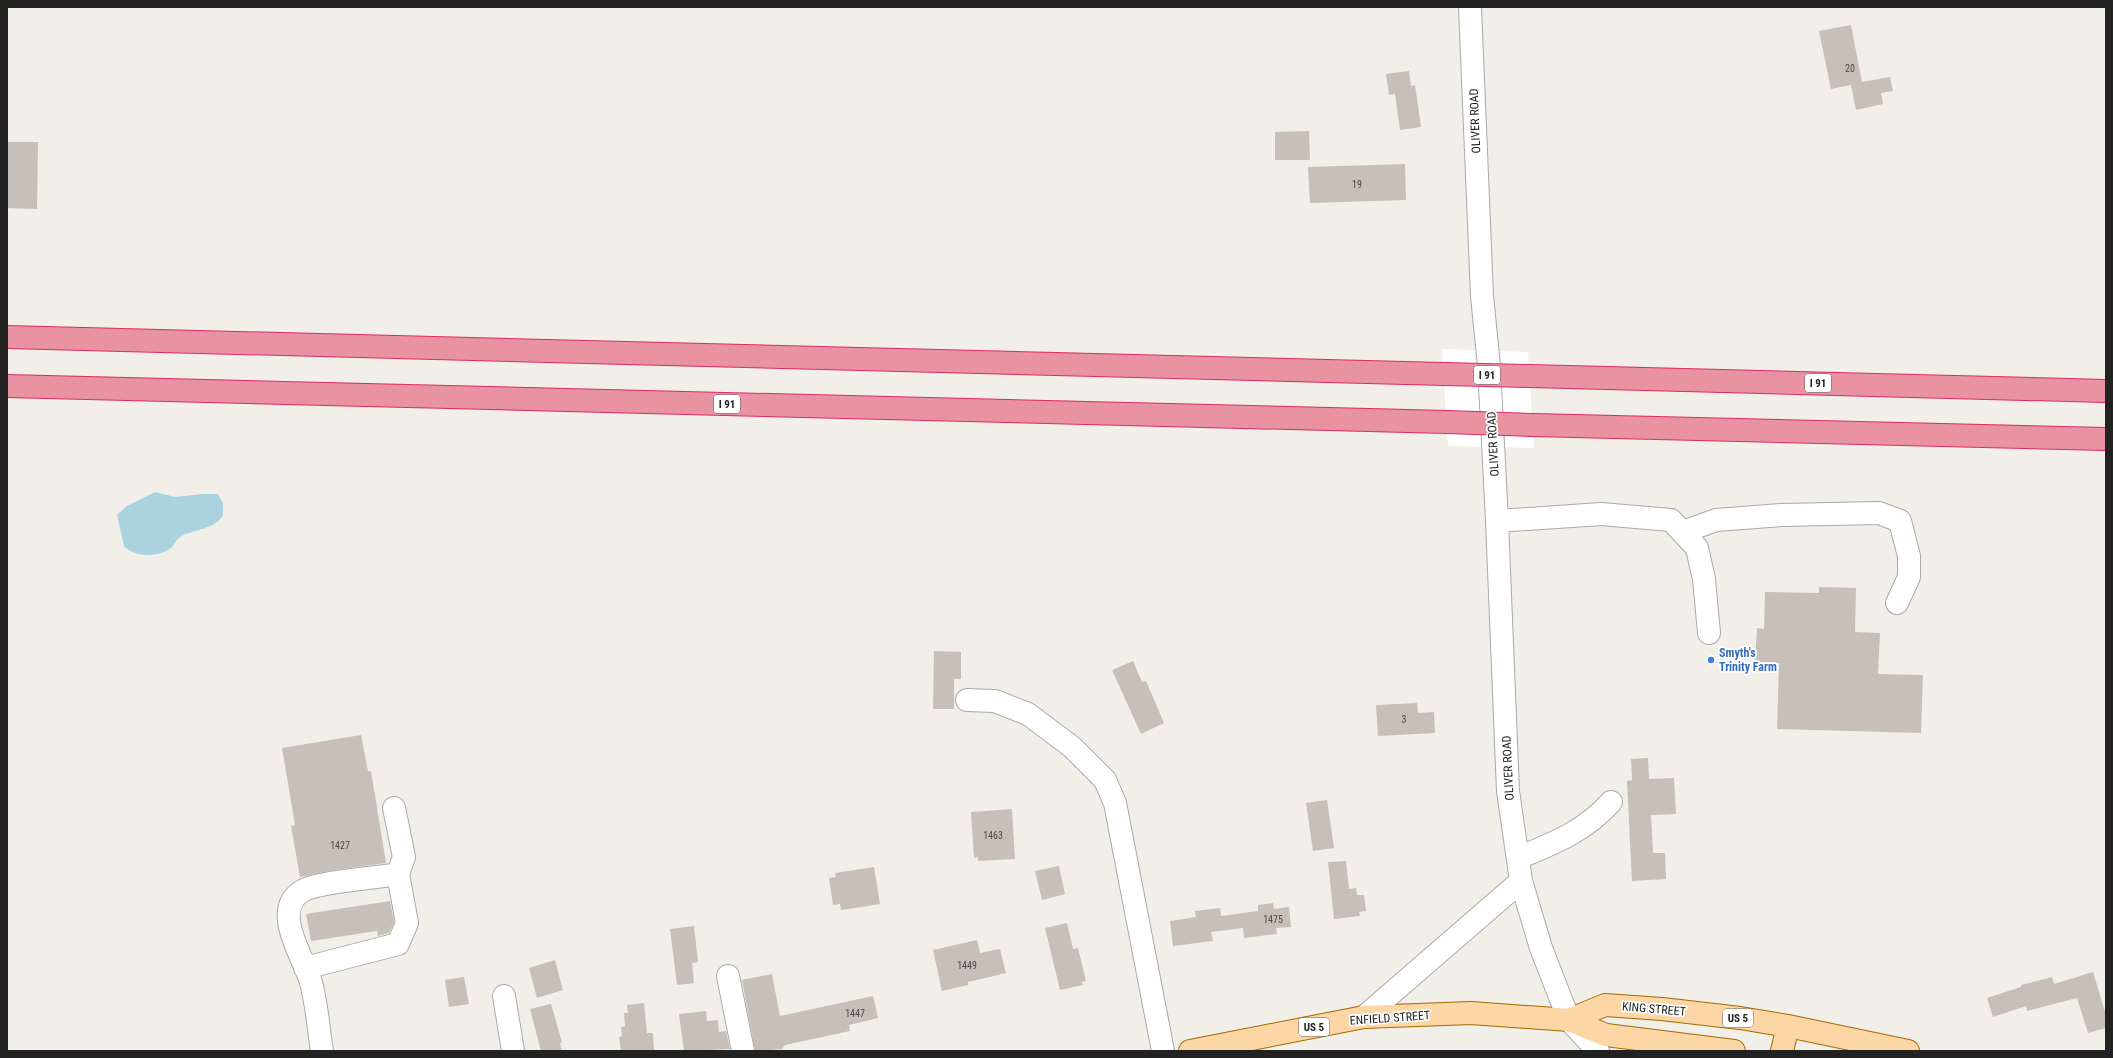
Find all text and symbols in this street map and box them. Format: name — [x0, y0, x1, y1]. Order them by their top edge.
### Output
house number: 20 — [1845, 63, 1855, 74]
street label: OLIVER ROAD — [1467, 88, 1483, 154]
house number: 19 — [1352, 179, 1362, 190]
road number: I 91 — [1474, 366, 1500, 384]
road number: I 91 — [1805, 374, 1831, 392]
road number: I 91 — [714, 395, 740, 413]
street label: OLIVER ROAD — [1484, 411, 1502, 477]
place label: Smyth's Trinity Farm — [1719, 646, 1777, 674]
marker: Smyth's Trinity Farm — [1706, 655, 1716, 665]
house number: 3 — [1402, 714, 1407, 725]
street label: OLIVER ROAD — [1499, 735, 1517, 801]
house number: 1463 — [983, 830, 1003, 841]
house number: 1427 — [330, 840, 350, 851]
house number: 1475 — [1263, 914, 1283, 925]
house number: 1449 — [957, 960, 977, 971]
street label: KING STREET — [1622, 999, 1686, 1019]
house number: 1447 — [845, 1008, 865, 1019]
street label: ENFIELD STREET — [1349, 1008, 1431, 1028]
road number: US 5 — [1723, 1009, 1753, 1027]
road number: US 5 — [1299, 1018, 1329, 1036]

